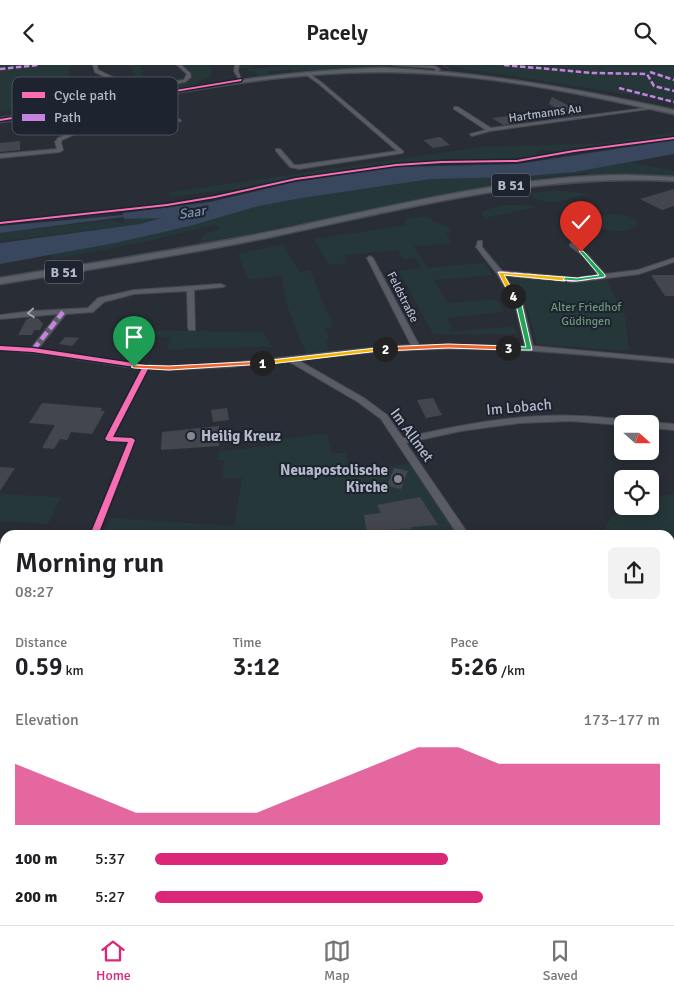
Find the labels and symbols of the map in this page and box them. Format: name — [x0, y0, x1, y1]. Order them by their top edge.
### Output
legend — [12, 77, 178, 135]
text: Cycle path — [54, 87, 116, 104]
street label: Hartmanns Au — [508, 101, 582, 126]
text: Path — [54, 109, 81, 126]
road number: B 51 — [492, 173, 530, 197]
pin — [560, 201, 602, 252]
water label: Saar — [177, 202, 209, 223]
road number: B 51 — [45, 261, 83, 283]
street label: Feldstraße — [383, 269, 422, 325]
pin: 4 — [500, 283, 526, 309]
park label: Alter Friedhof Güdingen — [551, 300, 622, 329]
one-way arrow — [27, 308, 35, 319]
pin — [113, 316, 155, 367]
pin: 3 — [496, 335, 520, 361]
pin: 2 — [372, 337, 398, 361]
pin: 1 — [250, 351, 274, 375]
street label: Im Lobach — [486, 395, 552, 419]
street label: Im Allmet — [386, 405, 438, 465]
north arrow — [614, 415, 659, 460]
place label: Heilig Kreuz — [201, 427, 281, 445]
marker: Heilig Kreuz — [185, 430, 197, 442]
place label: Neuapostolische Kirche — [280, 461, 388, 496]
marker: Neuapostolische Kirche — [392, 473, 404, 485]

